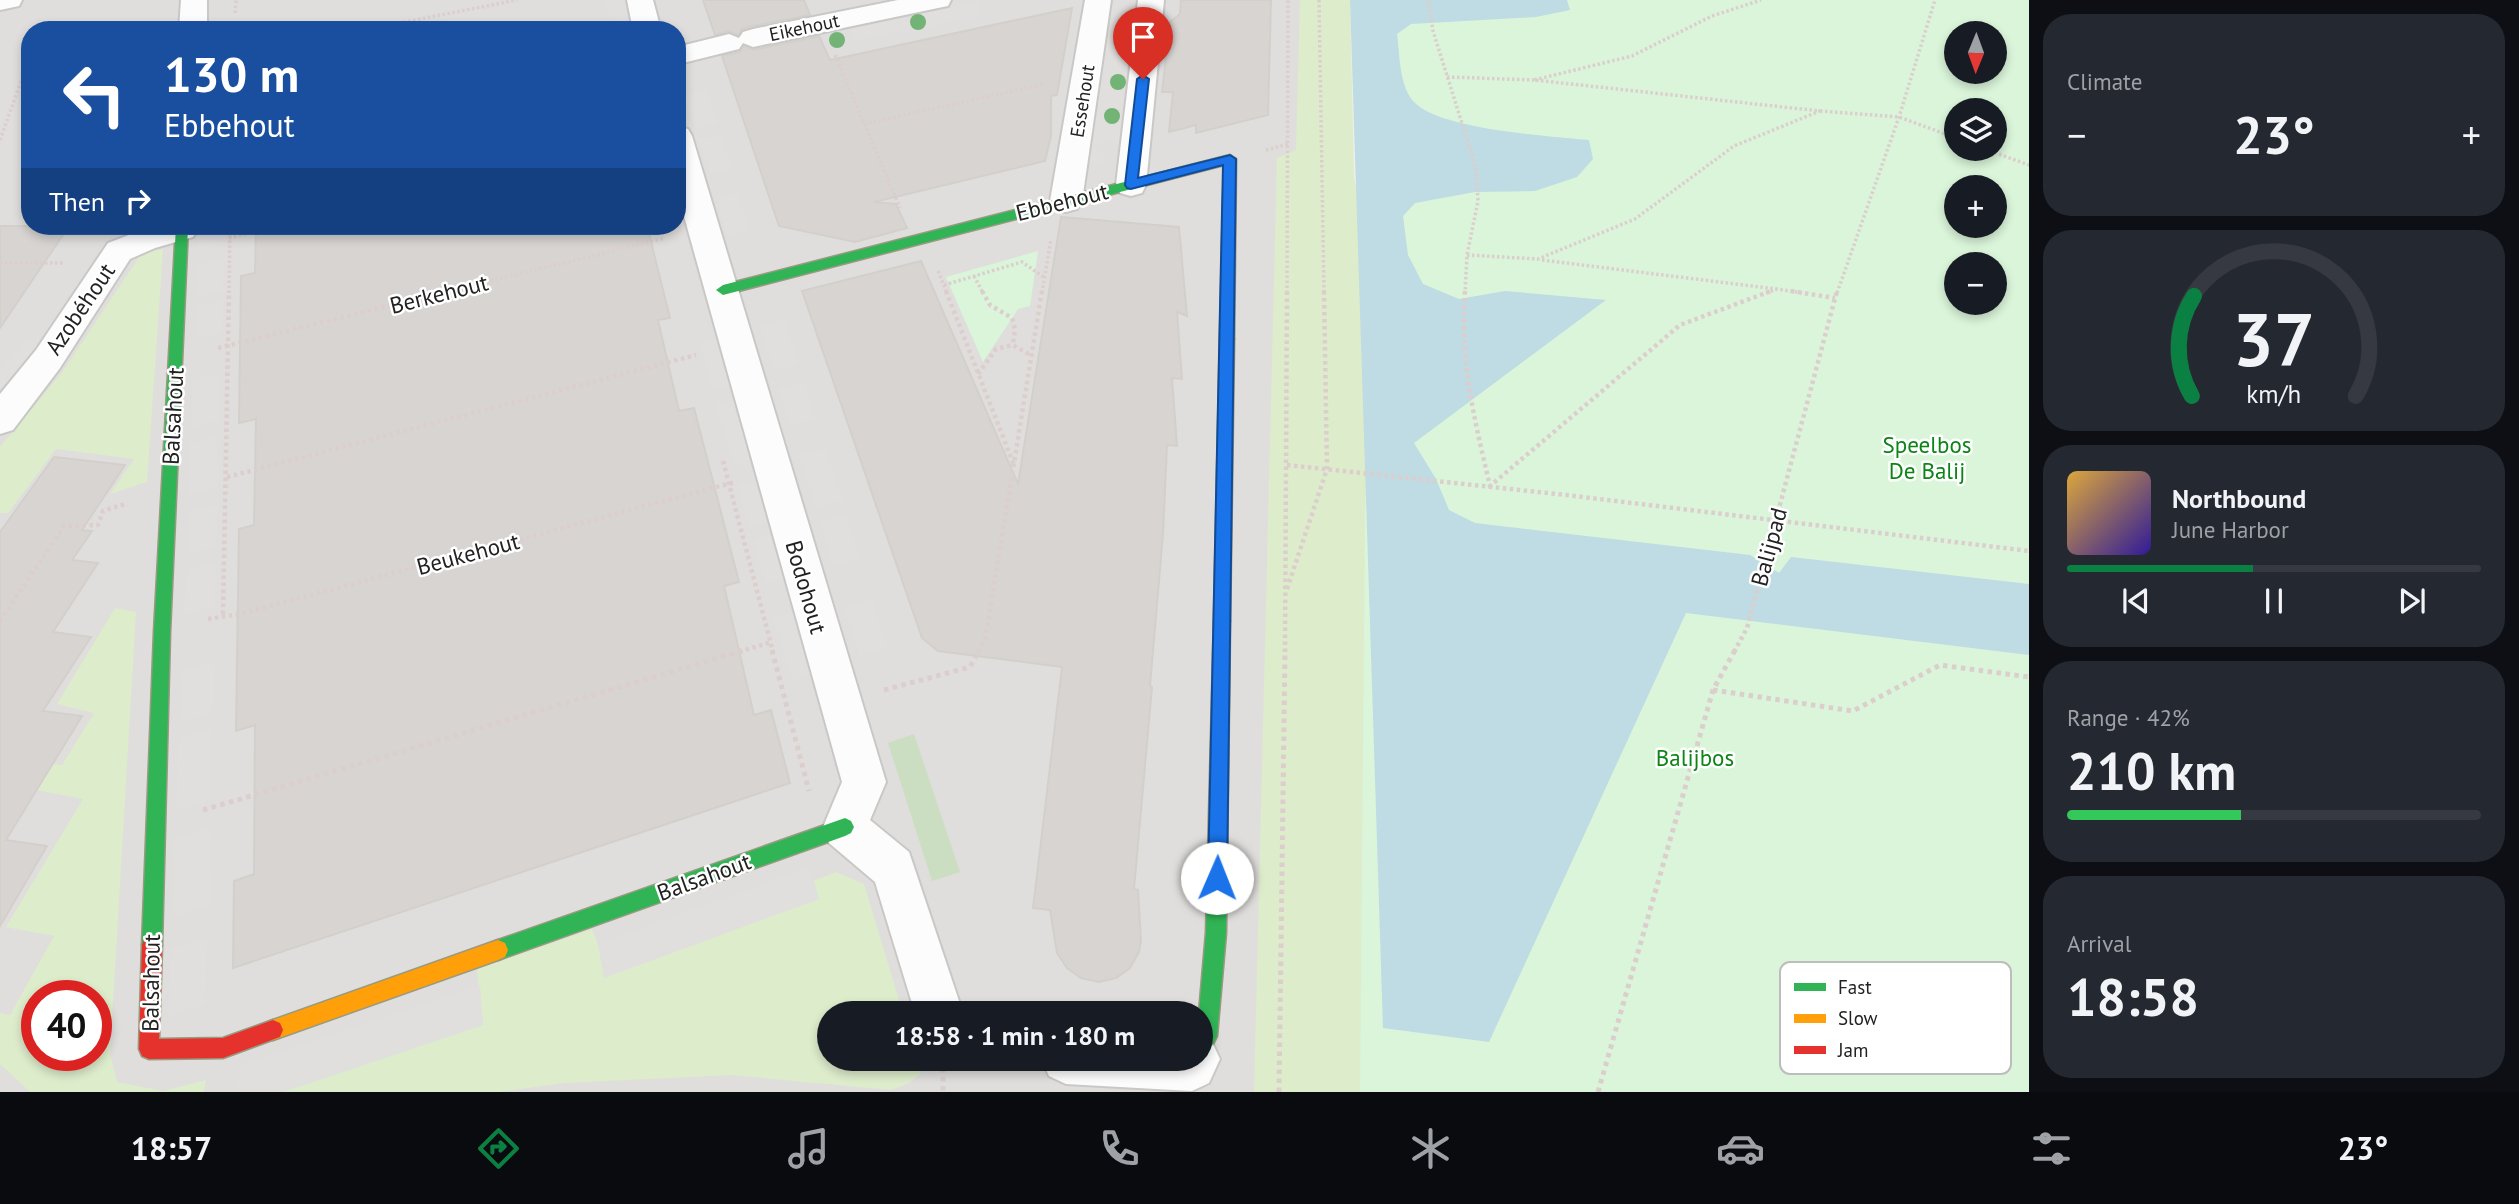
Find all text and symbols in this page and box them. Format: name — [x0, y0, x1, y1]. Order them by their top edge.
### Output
pin — [1113, 7, 1173, 79]
street label: Eikehout — [767, 8, 842, 46]
icon: arrive — [1124, 18, 1162, 56]
north arrow — [1944, 21, 2007, 84]
map controls — [1944, 21, 2007, 315]
text: 130 m — [164, 42, 299, 106]
icon: left — [49, 49, 140, 140]
street label: Essehout — [1064, 62, 1100, 139]
text: Climate — [2067, 67, 2142, 96]
button: layers — [1944, 98, 2007, 161]
text: 23° — [2233, 101, 2315, 168]
text: Ebbehout — [164, 104, 295, 146]
text: − — [2067, 110, 2086, 159]
text: + — [2462, 110, 2481, 159]
button: + — [1944, 175, 2007, 238]
street label: Ebbehout — [1013, 176, 1111, 227]
icon: right — [119, 182, 157, 220]
text: Then — [49, 185, 105, 218]
button: − — [1944, 252, 2007, 315]
street label: Azobéhout — [38, 257, 121, 360]
street label: Berkehout — [387, 267, 491, 320]
text: 37 — [2233, 293, 2315, 387]
street label: Balsahout — [155, 366, 190, 466]
text: km/h — [2247, 378, 2301, 410]
park label: Speelbos De Balij — [1883, 430, 1971, 485]
text: Northbound — [2172, 482, 2306, 515]
street label: Balijpad — [1744, 504, 1793, 589]
text: June Harbor — [2172, 515, 2289, 544]
street label: Beukehout — [413, 526, 523, 581]
street label: Bodohout — [779, 537, 834, 637]
icon: previous — [2117, 582, 2155, 620]
icon: pause — [2255, 582, 2293, 620]
icon: next — [2393, 582, 2431, 620]
text: Range · 42% — [2067, 703, 2190, 732]
text: 210 km — [2067, 737, 2236, 804]
park label: Balijbos — [1656, 743, 1734, 772]
position arrow — [1180, 841, 1254, 915]
street label: Balsahout — [653, 846, 755, 907]
text: Arrival — [2067, 929, 2131, 958]
street label: Balsahout — [135, 934, 166, 1032]
legend — [1780, 962, 2011, 1074]
text: 18:58 — [2067, 963, 2199, 1030]
text: Fast — [1838, 975, 1872, 999]
speed limit sign: 40 — [21, 980, 112, 1071]
text: Slow — [1838, 1006, 1878, 1030]
text: 18:58 · 1 min · 180 m — [895, 1019, 1135, 1052]
text: Jam — [1837, 1038, 1868, 1062]
icon: directions — [474, 1124, 523, 1173]
icon: music — [784, 1124, 833, 1173]
icon: phone — [1095, 1124, 1144, 1173]
icon: climate — [1406, 1124, 1455, 1173]
icon: car — [1716, 1124, 1765, 1173]
icon: filters — [2027, 1124, 2076, 1173]
text: 18:57 — [131, 1127, 212, 1169]
text: 23° — [2338, 1127, 2388, 1169]

